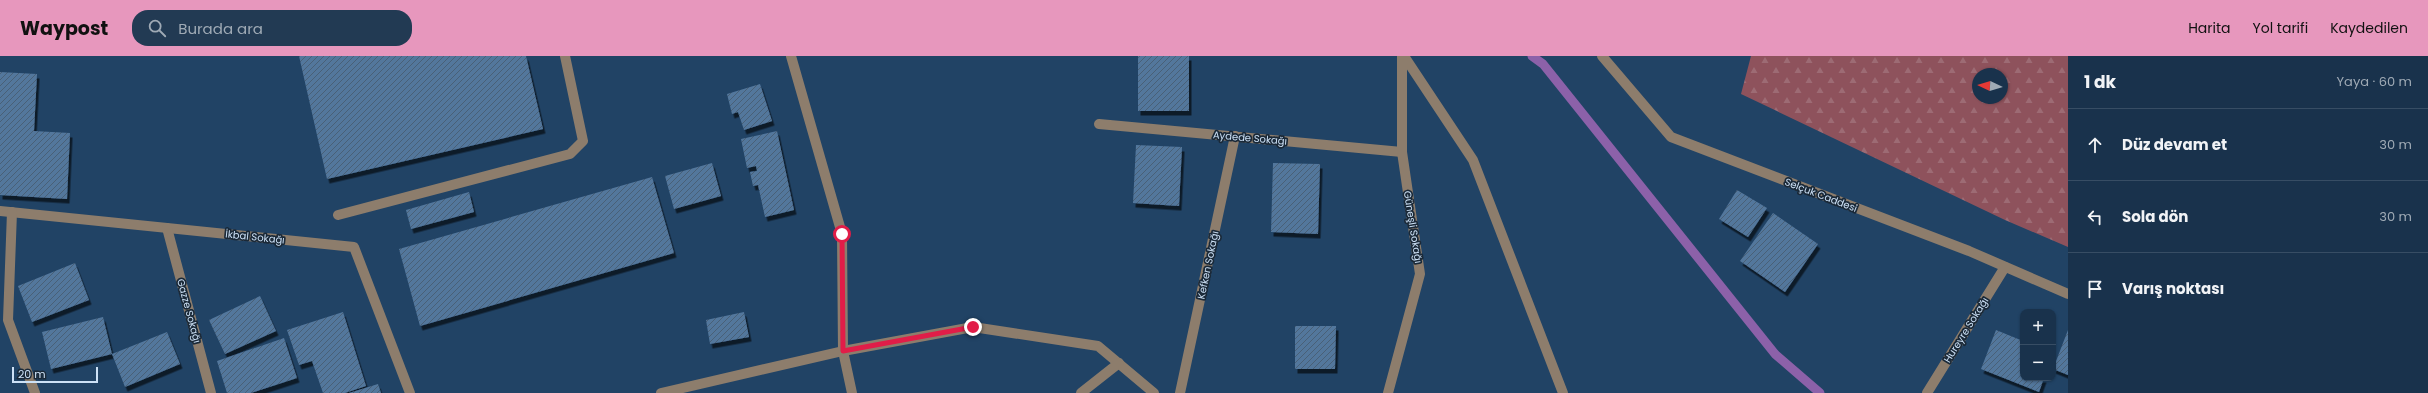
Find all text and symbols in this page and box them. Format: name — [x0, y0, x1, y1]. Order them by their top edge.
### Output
search box — [132, 10, 412, 46]
text: Waypost — [20, 15, 108, 42]
icon: search — [146, 17, 168, 39]
text: Burada ara — [178, 18, 263, 39]
text: Harita — [2188, 18, 2231, 38]
text: Yol tarifi — [2253, 18, 2308, 38]
text: Kaydedilen — [2330, 18, 2408, 38]
north arrow — [1972, 68, 2008, 104]
text: 1 dk — [2084, 70, 2116, 94]
text: Yaya · 60 m — [2337, 72, 2412, 91]
street label: Aydede Sokağı — [1212, 127, 1288, 149]
icon: ahead — [2084, 134, 2106, 156]
text: Düz devam et — [2122, 134, 2227, 155]
text: 30 m — [2379, 135, 2412, 154]
street label: Selçuk Caddesi — [1783, 174, 1859, 216]
street label: Güneşli Sokağı — [1400, 190, 1426, 264]
icon: left — [2084, 206, 2106, 228]
text: Sola dön — [2122, 206, 2188, 227]
text: 30 m — [2379, 207, 2412, 226]
route start — [833, 225, 851, 243]
street label: İkbal Sokağı — [225, 226, 285, 248]
street label: Kefken Sokağı — [1193, 230, 1223, 300]
street label: Gazze Sokağı — [173, 277, 205, 345]
icon: arrive — [2084, 278, 2106, 300]
text: Varış noktası — [2122, 278, 2224, 299]
street label: Hureyre Sokağı — [1940, 294, 1992, 366]
map controls — [2020, 309, 2056, 381]
button: + — [2020, 309, 2056, 345]
route end — [964, 318, 982, 336]
button: − — [2020, 345, 2056, 381]
scale bar — [12, 365, 98, 384]
text: 20 m — [18, 366, 46, 382]

